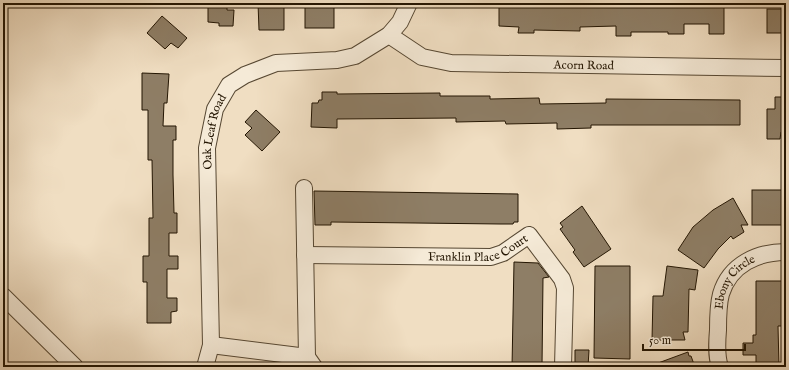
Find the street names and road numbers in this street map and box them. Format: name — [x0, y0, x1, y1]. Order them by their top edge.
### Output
street label: Acorn Road — [552, 57, 615, 73]
street label: Oak Leaf Road — [199, 91, 230, 170]
street label: Franklin Place Court — [428, 231, 531, 265]
street label: Ebony Circle — [711, 251, 758, 310]

